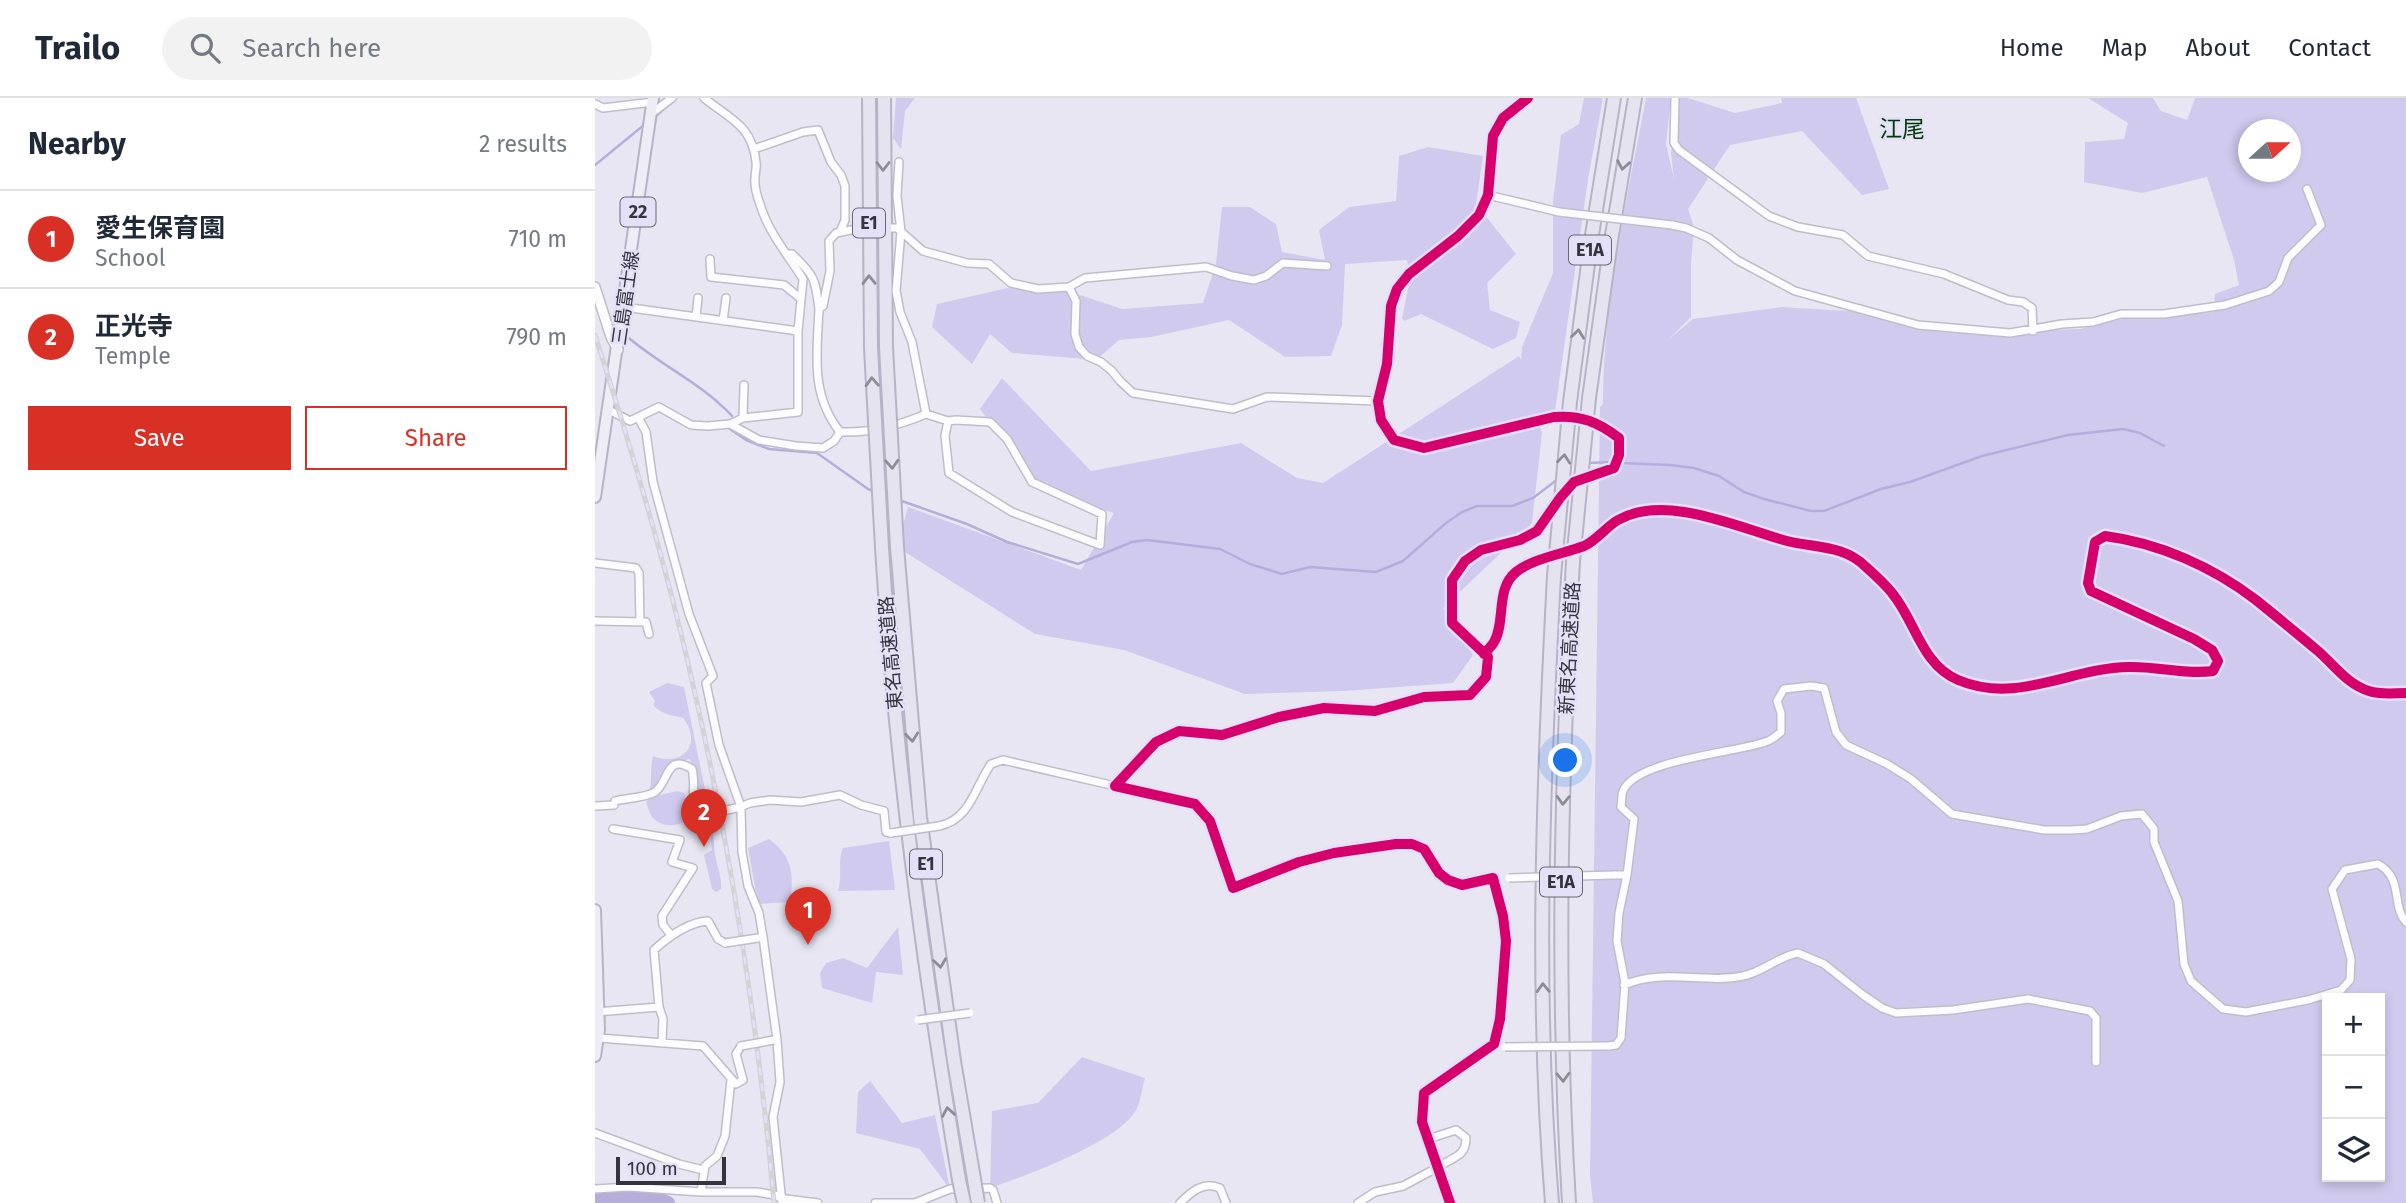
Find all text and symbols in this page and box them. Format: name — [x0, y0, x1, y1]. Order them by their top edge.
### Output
search box — [162, 17, 652, 80]
text: Trailo — [35, 28, 120, 68]
icon: search — [186, 29, 224, 67]
text: Search here — [242, 33, 381, 64]
text: Home — [2000, 34, 2064, 62]
text: Map — [2102, 34, 2148, 62]
text: About — [2186, 34, 2250, 62]
text: Contact — [2288, 34, 2371, 62]
district label: 江尾 — [1879, 115, 1925, 143]
north arrow — [2238, 119, 2301, 182]
text: Nearby — [28, 126, 126, 162]
text: 2 results — [479, 130, 567, 158]
one-way arrow — [1616, 159, 1631, 171]
one-way arrow — [875, 161, 891, 172]
road number: 22 — [621, 198, 655, 226]
road number: E1 — [853, 208, 885, 238]
text: 愛生保育園 — [95, 213, 225, 244]
text: 1 — [46, 225, 56, 253]
text: 710 m — [509, 225, 567, 253]
road number: E1A — [1569, 236, 1611, 265]
text: School — [95, 244, 166, 272]
street label: 三島富士線 — [607, 249, 643, 347]
one-way arrow — [861, 274, 877, 285]
text: 正光寺 — [95, 311, 173, 342]
text: 2 — [45, 323, 57, 351]
text: 790 m — [506, 323, 567, 351]
one-way arrow — [1571, 328, 1586, 340]
text: Temple — [95, 342, 171, 370]
one-way arrow — [865, 377, 880, 388]
button: Save — [28, 406, 291, 470]
button: Share — [305, 406, 567, 470]
one-way arrow — [1556, 453, 1571, 464]
one-way arrow — [885, 458, 900, 469]
street label: 新東名高速道路 — [1555, 581, 1584, 715]
street label: 東名高速道路 — [874, 595, 907, 711]
one-way arrow — [905, 732, 920, 743]
your location — [1548, 743, 1582, 777]
pin: 2 — [681, 789, 727, 847]
one-way arrow — [1555, 795, 1570, 806]
road number: E1 — [910, 850, 942, 878]
road number: E1A — [1540, 868, 1582, 896]
pin: 1 — [785, 887, 831, 945]
one-way arrow — [932, 957, 947, 969]
one-way arrow — [1535, 982, 1550, 993]
map controls — [2322, 993, 2385, 1182]
button: + — [2322, 993, 2385, 1056]
button: − — [2322, 1056, 2385, 1119]
one-way arrow — [1555, 1072, 1571, 1083]
one-way arrow — [941, 1107, 956, 1118]
button: layers — [2322, 1119, 2385, 1182]
scale bar — [616, 1154, 726, 1186]
text: 100 m — [627, 1157, 678, 1180]

